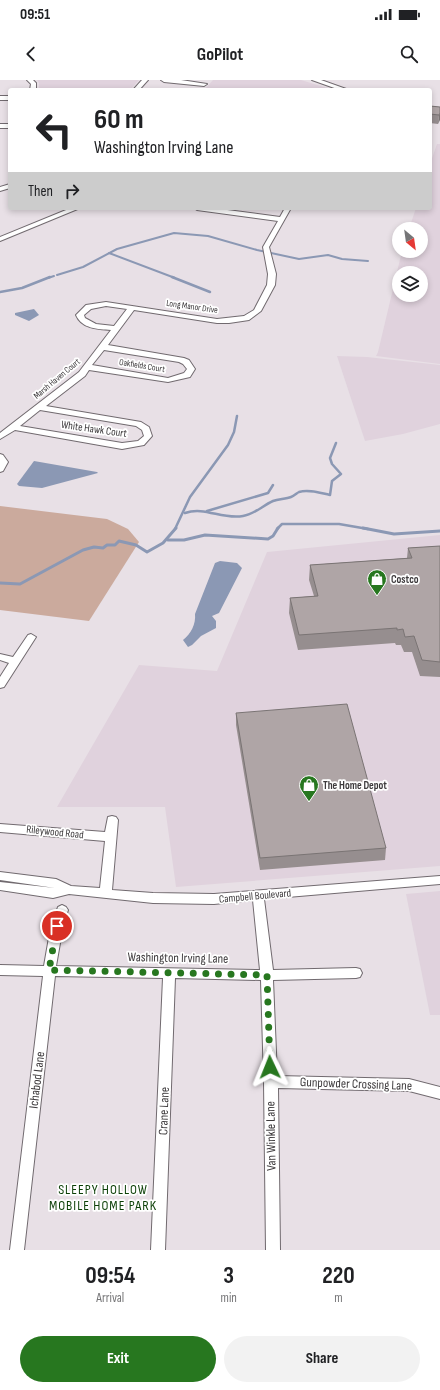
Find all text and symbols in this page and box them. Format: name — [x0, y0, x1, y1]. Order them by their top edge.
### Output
text: 09:51 — [20, 5, 50, 24]
icon: back — [20, 43, 42, 65]
icon: search — [398, 43, 420, 65]
text: GoPilot — [197, 44, 243, 65]
text: 60 m — [94, 103, 143, 136]
icon: left — [28, 104, 80, 156]
text: Washington Irving Lane — [94, 137, 233, 158]
icon: right — [61, 180, 83, 202]
text: Then — [28, 182, 53, 201]
north arrow — [392, 222, 428, 258]
map controls — [392, 222, 428, 302]
button: layers — [392, 266, 428, 302]
street label: Long Manor Drive — [166, 298, 219, 316]
street label: Marsh Haven Court — [32, 356, 83, 402]
street label: Oakfields Court — [118, 357, 166, 375]
street label: White Hawk Court — [60, 418, 128, 440]
shop icon: Costco — [366, 568, 388, 596]
place label: Costco — [391, 573, 419, 586]
shop icon: The Home Depot — [298, 774, 320, 802]
place label: The Home Depot — [323, 779, 387, 792]
street label: Rileywood Road — [26, 823, 85, 842]
street label: Campbell Boulevard — [218, 886, 292, 906]
pin — [40, 909, 74, 943]
icon: arrive — [46, 915, 68, 937]
street label: Washington Irving Lane — [128, 949, 228, 967]
position arrow — [249, 1046, 291, 1088]
street label: Ichabod Lane — [26, 1051, 48, 1109]
street label: Gunpowder Crossing Lane — [300, 1074, 412, 1094]
street label: Crane Lane — [155, 1087, 173, 1135]
street label: Van Winkle Lane — [262, 1101, 280, 1171]
district label: SLEEPY HOLLOW MOBILE HOME PARK — [49, 1181, 157, 1214]
text: 09:54 — [85, 1261, 135, 1290]
text: 3 — [223, 1261, 234, 1290]
text: 220 — [322, 1261, 355, 1290]
text: Arrival — [96, 1290, 124, 1306]
text: min — [221, 1290, 237, 1306]
text: m — [334, 1290, 343, 1306]
button: Exit — [20, 1336, 216, 1382]
button: Share — [224, 1336, 420, 1382]

